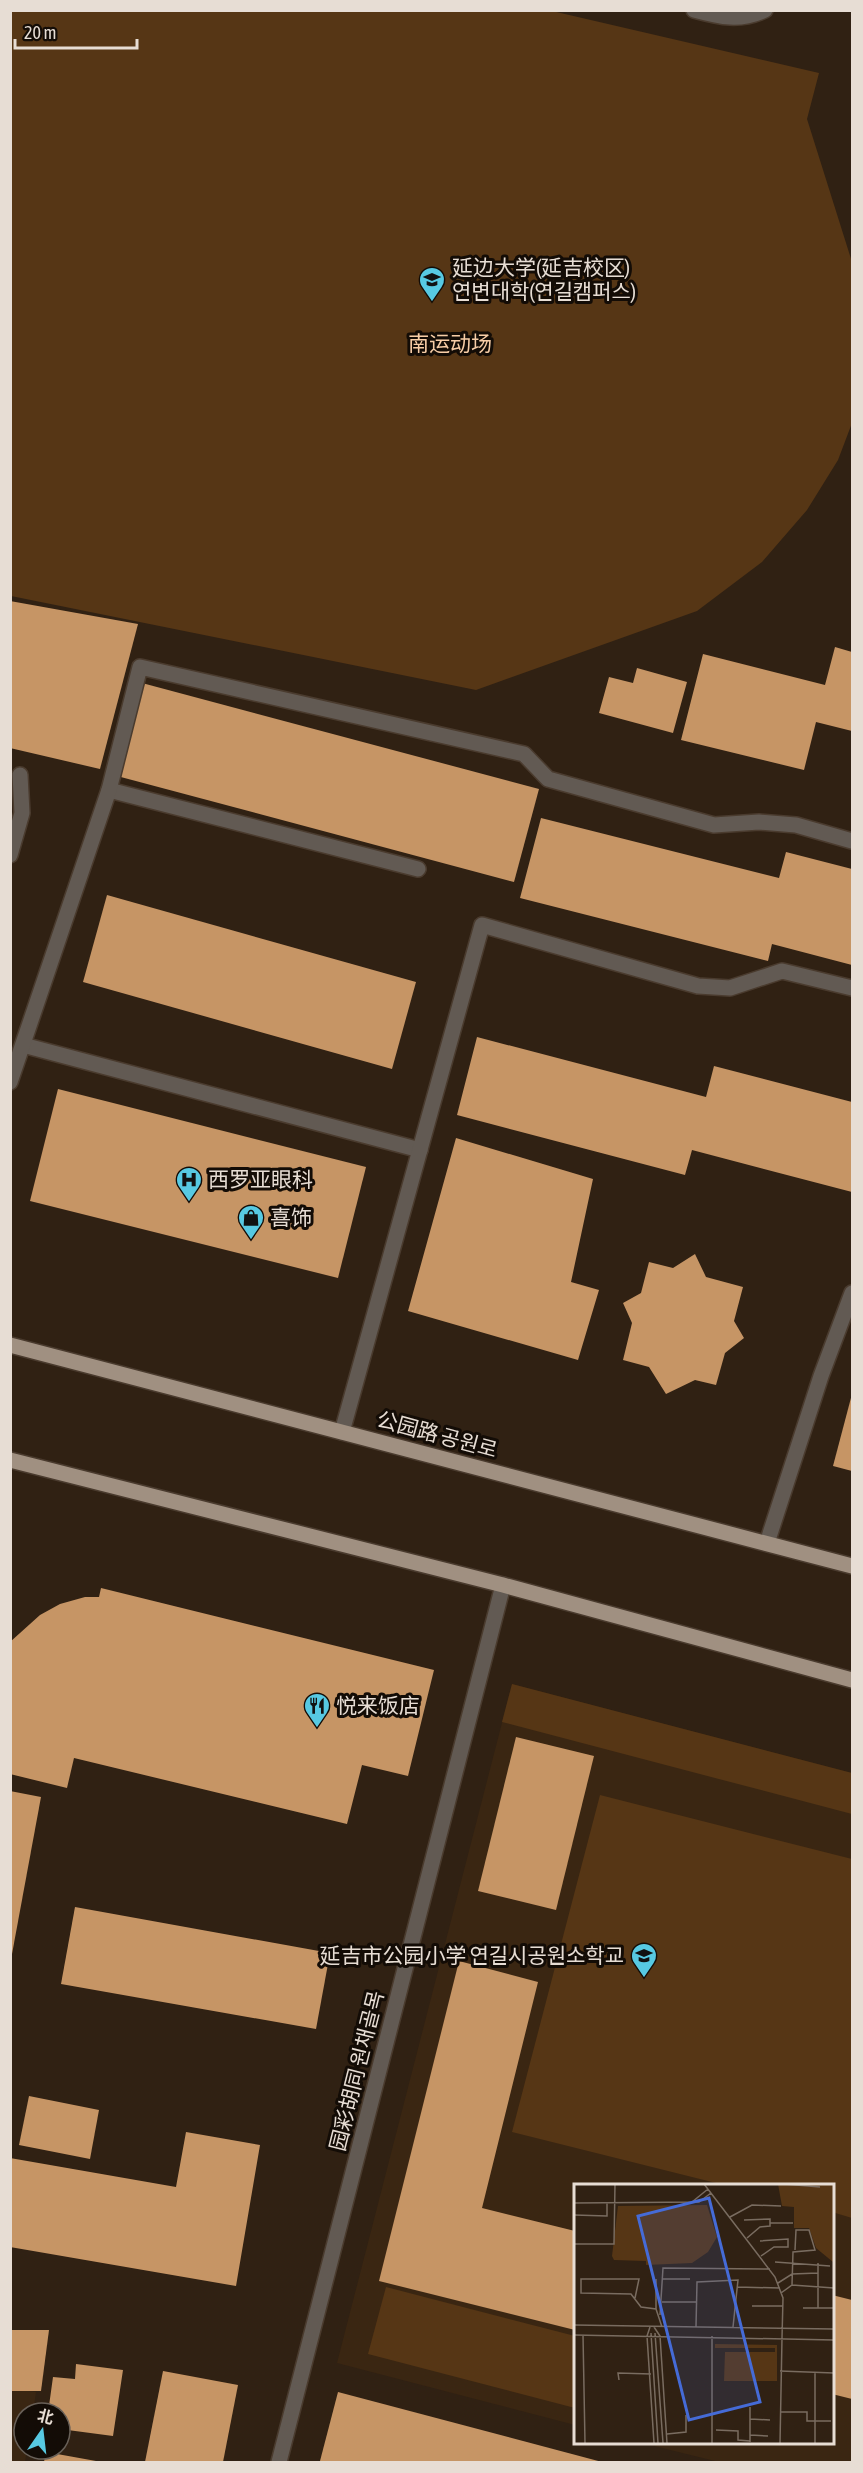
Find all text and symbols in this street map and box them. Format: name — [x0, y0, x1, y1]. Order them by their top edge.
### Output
scale bar — [15, 12, 136, 50]
text: 20 m — [24, 22, 56, 43]
place label: 延边大学(延吉校区) 연변대학(연길캠퍼스) — [452, 255, 636, 303]
school or university icon: 延边大学(延吉校区) 연변대학(연길캠퍼스) — [417, 265, 447, 303]
park label: 南运动场 — [408, 331, 492, 355]
hospital icon: 西罗亚眼科 — [174, 1165, 204, 1203]
place label: 西罗亚眼科 — [208, 1167, 313, 1191]
shop icon: 喜饰 — [236, 1203, 266, 1241]
place label: 喜饰 — [270, 1205, 312, 1229]
street label: 公园路 공원로 — [374, 1406, 500, 1462]
restaurant icon: 悦来饭店 — [302, 1691, 332, 1729]
place label: 悦来饭店 — [336, 1693, 420, 1717]
school or university icon: 延吉市公园小学 연길시공원소학교 — [629, 1941, 659, 1979]
place label: 延吉市公园小学 연길시공원소학교 — [320, 1943, 624, 1967]
street label: 园彩胡同 원채골목 — [325, 1988, 388, 2153]
inset map — [574, 2184, 833, 2443]
north arrow — [12, 2401, 72, 2461]
text: 北 — [36, 2406, 56, 2427]

